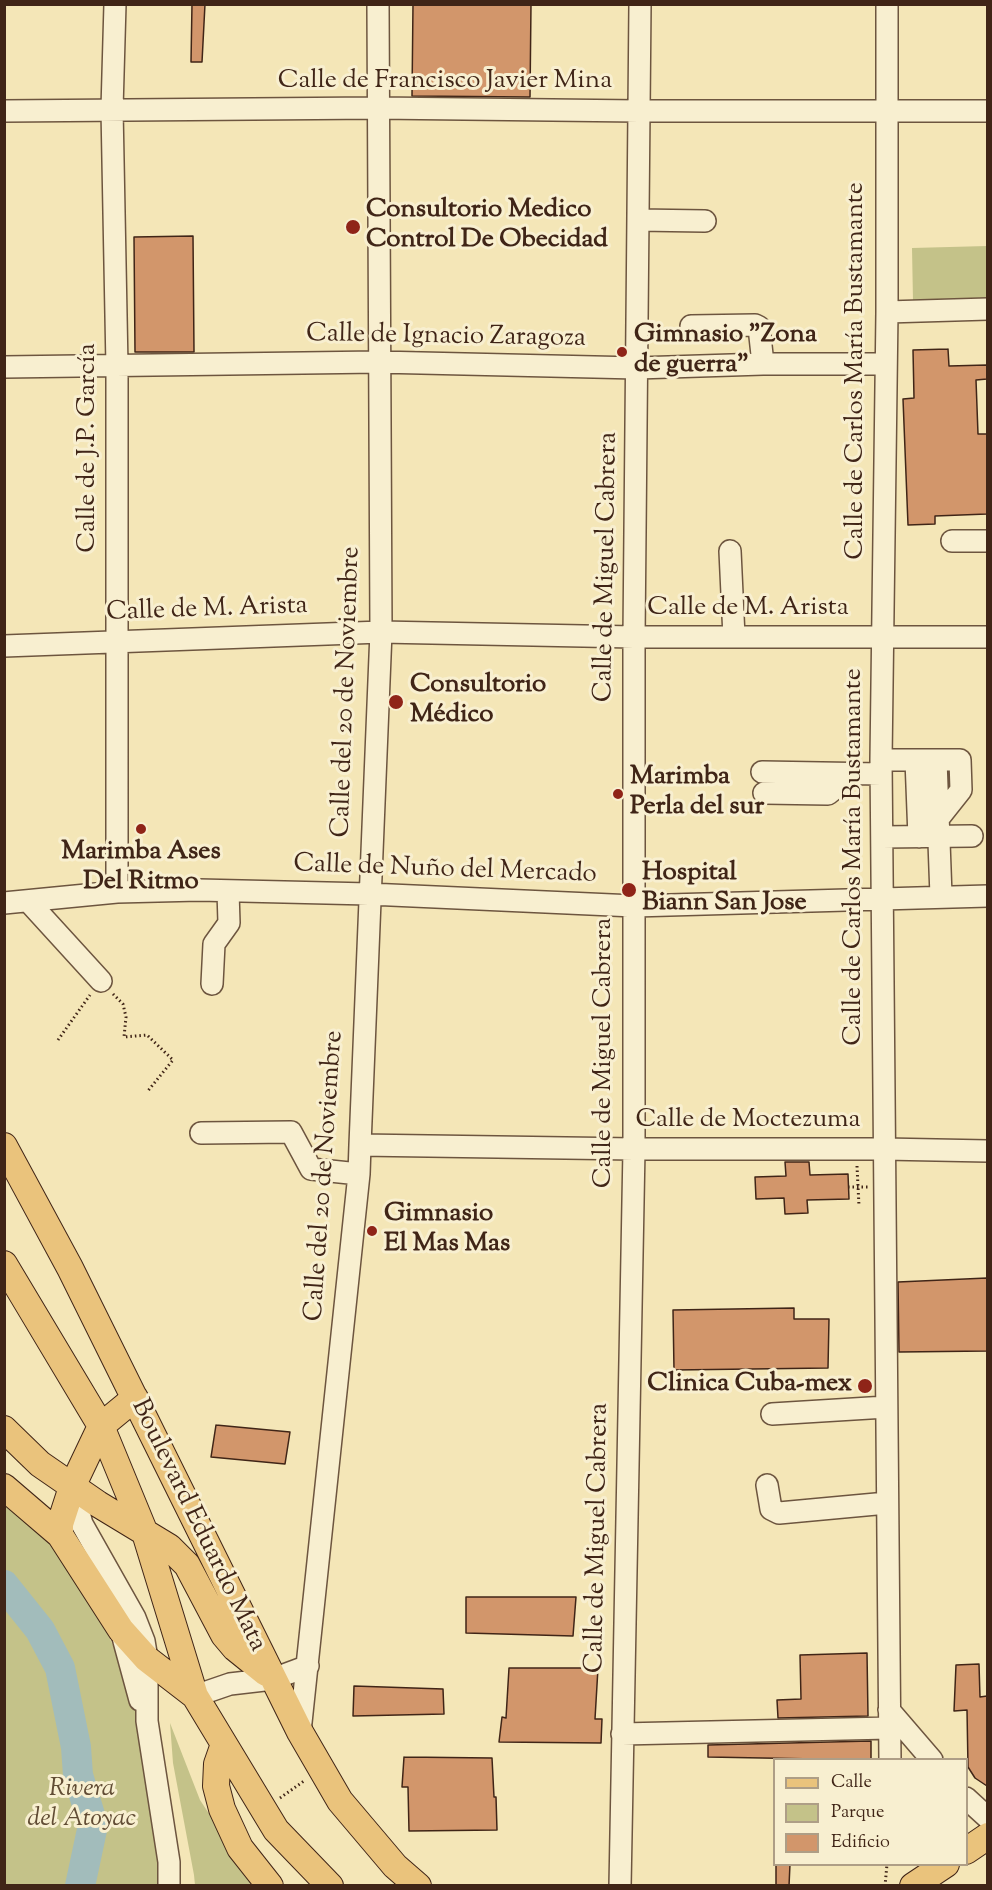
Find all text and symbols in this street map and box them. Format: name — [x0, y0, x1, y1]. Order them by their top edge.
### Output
street label: Calle de Francisco Javier Mina — [278, 67, 612, 99]
street label: Calle de Carlos María Bustamante — [842, 182, 874, 560]
place label: Consultorio Medico Control De Obecidad — [366, 196, 608, 258]
marker: Consultorio Medico Control De Obecidad — [344, 218, 362, 236]
street label: Calle de Ignacio Zaragoza — [306, 320, 586, 356]
place label: Gimnasio "Zona de guerra" — [634, 321, 817, 382]
street label: Calle de J.P. García — [74, 343, 106, 553]
marker: Gimnasio "Zona de guerra" — [615, 345, 629, 359]
street label: Calle de Miguel Cabrera — [590, 432, 626, 702]
street label: Calle del 20 de Noviembre — [327, 546, 369, 838]
street label: Calle de M. Arista — [106, 592, 308, 630]
street label: Calle de M. Arista — [647, 594, 849, 626]
street label: Calle de Carlos María Bustamante — [840, 668, 872, 1046]
place label: Consultorio Médico — [410, 671, 546, 732]
marker: Consultorio Médico — [387, 693, 405, 711]
place label: Marimba Perla del sur — [630, 763, 764, 825]
marker: Marimba Perla del sur — [611, 787, 625, 801]
marker: Marimba Ases Del Ritmo — [134, 822, 148, 836]
place label: Marimba Ases Del Ritmo — [61, 838, 221, 900]
street label: Calle de Nuño del Mercado — [293, 850, 597, 892]
place label: Hospital Biann San Jose — [642, 859, 807, 921]
marker: Hospital Biann San Jose — [620, 881, 638, 899]
street label: Calle de Miguel Cabrera — [590, 918, 622, 1188]
street label: Calle del 20 de Noviembre — [300, 1030, 352, 1322]
street label: Calle de Moctezuma — [635, 1106, 861, 1138]
place label: Gimnasio El Mas Mas — [384, 1200, 510, 1262]
marker: Gimnasio El Mas Mas — [365, 1224, 379, 1238]
place label: Clinica Cuba-mex — [647, 1370, 852, 1402]
marker: Clinica Cuba-mex — [856, 1377, 874, 1395]
street label: Boulevard Eduardo Mata — [122, 1395, 272, 1657]
street label: Calle de Miguel Cabrera — [581, 1403, 617, 1673]
legend — [773, 1758, 968, 1866]
text: Calle — [831, 1770, 872, 1796]
park label: Rivera del Atoyac — [28, 1775, 136, 1836]
text: Parque — [831, 1800, 884, 1826]
text: Edificio — [831, 1830, 890, 1856]

